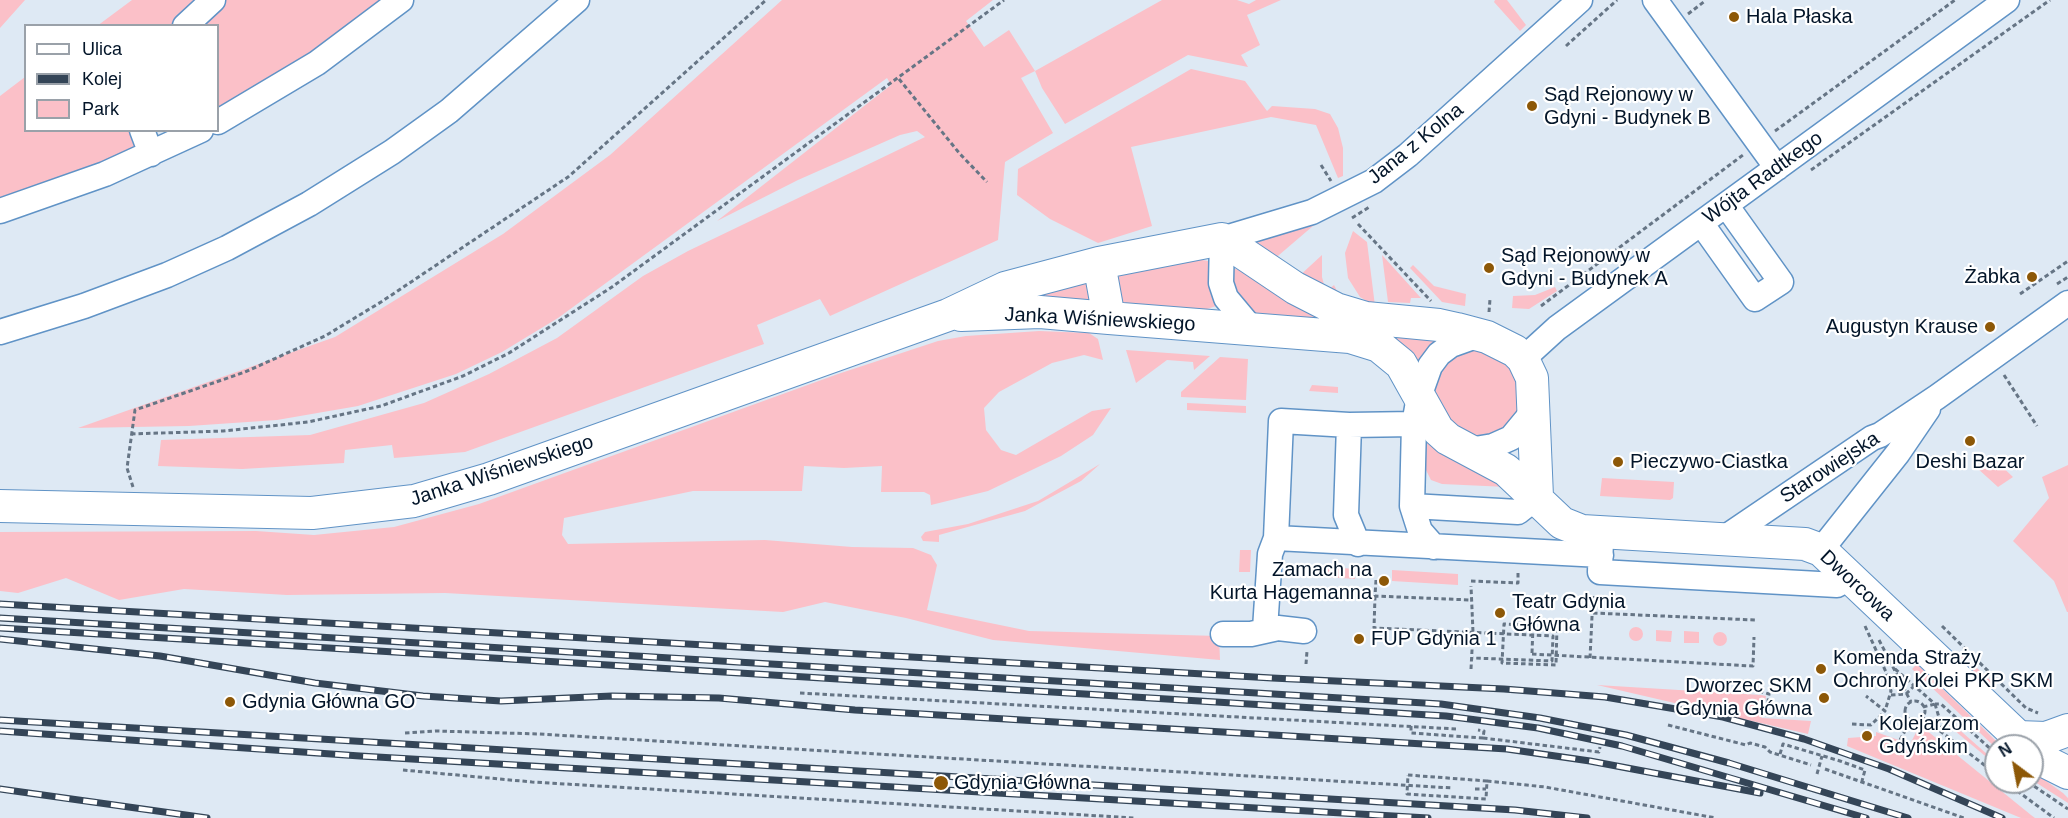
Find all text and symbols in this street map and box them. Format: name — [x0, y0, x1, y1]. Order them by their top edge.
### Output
place label: Hala Płaska — [1746, 5, 1853, 29]
marker: Hala Płaska — [1727, 10, 1741, 24]
legend — [24, 24, 219, 132]
text: Ulica — [82, 39, 122, 59]
text: Kolej — [82, 69, 122, 89]
place label: Sąd Rejonowy w Gdyni - Budynek B — [1544, 83, 1711, 130]
street label: Jana z Kolna — [1364, 98, 1468, 190]
text: Park — [82, 99, 119, 119]
marker: Sąd Rejonowy w Gdyni - Budynek B — [1525, 99, 1539, 113]
street label: Wójta Radtkego — [1698, 126, 1828, 230]
place label: Sąd Rejonowy w Gdyni - Budynek A — [1501, 244, 1668, 291]
marker: Sąd Rejonowy w Gdyni - Budynek A — [1482, 261, 1496, 275]
place label: Żabka — [1964, 265, 2020, 289]
marker: Żabka — [2025, 270, 2039, 284]
street label: Janka Wiśniewskiego — [1004, 303, 1196, 337]
place label: Augustyn Krause — [1826, 315, 1978, 339]
marker: Augustyn Krause — [1983, 320, 1997, 334]
street label: Starowiejska — [1776, 427, 1884, 509]
street label: Janka Wiśniewskiego — [407, 430, 597, 512]
marker: Deshi Bazar — [1963, 434, 1977, 448]
place label: Pieczywo-Ciastka — [1630, 450, 1788, 474]
place label: Deshi Bazar — [1916, 450, 2024, 474]
marker: Pieczywo-Ciastka — [1611, 455, 1625, 469]
street label: Dworcowa — [1815, 545, 1899, 627]
place label: Zamach na Kurta Hagemanna — [1210, 558, 1372, 605]
marker: Zamach na Kurta Hagemanna — [1377, 574, 1391, 588]
place label: Teatr Gdynia Główna — [1512, 590, 1625, 637]
marker: Teatr Gdynia Główna — [1493, 606, 1507, 620]
place label: FUP Gdynia 1 — [1371, 627, 1497, 651]
marker: FUP Gdynia 1 — [1352, 632, 1366, 646]
place label: Komenda Straży Ochrony Kolei PKP SKM — [1833, 646, 2053, 693]
marker: Komenda Straży Ochrony Kolei PKP SKM — [1814, 662, 1828, 676]
place label: Dworzec SKM Gdynia Główna — [1675, 674, 1812, 721]
place label: Gdynia Główna GO — [242, 690, 415, 714]
marker: Dworzec SKM Gdynia Główna — [1817, 691, 1831, 705]
marker: Gdynia Główna GO — [223, 695, 237, 709]
place label: Kolejarzom Gdyńskim — [1879, 712, 1979, 759]
marker: Kolejarzom Gdyńskim — [1860, 729, 1874, 743]
north arrow — [1984, 734, 2044, 794]
text: N — [1996, 740, 2015, 760]
place label: Gdynia Główna — [954, 771, 1091, 795]
marker: Gdynia Główna — [932, 774, 950, 792]

